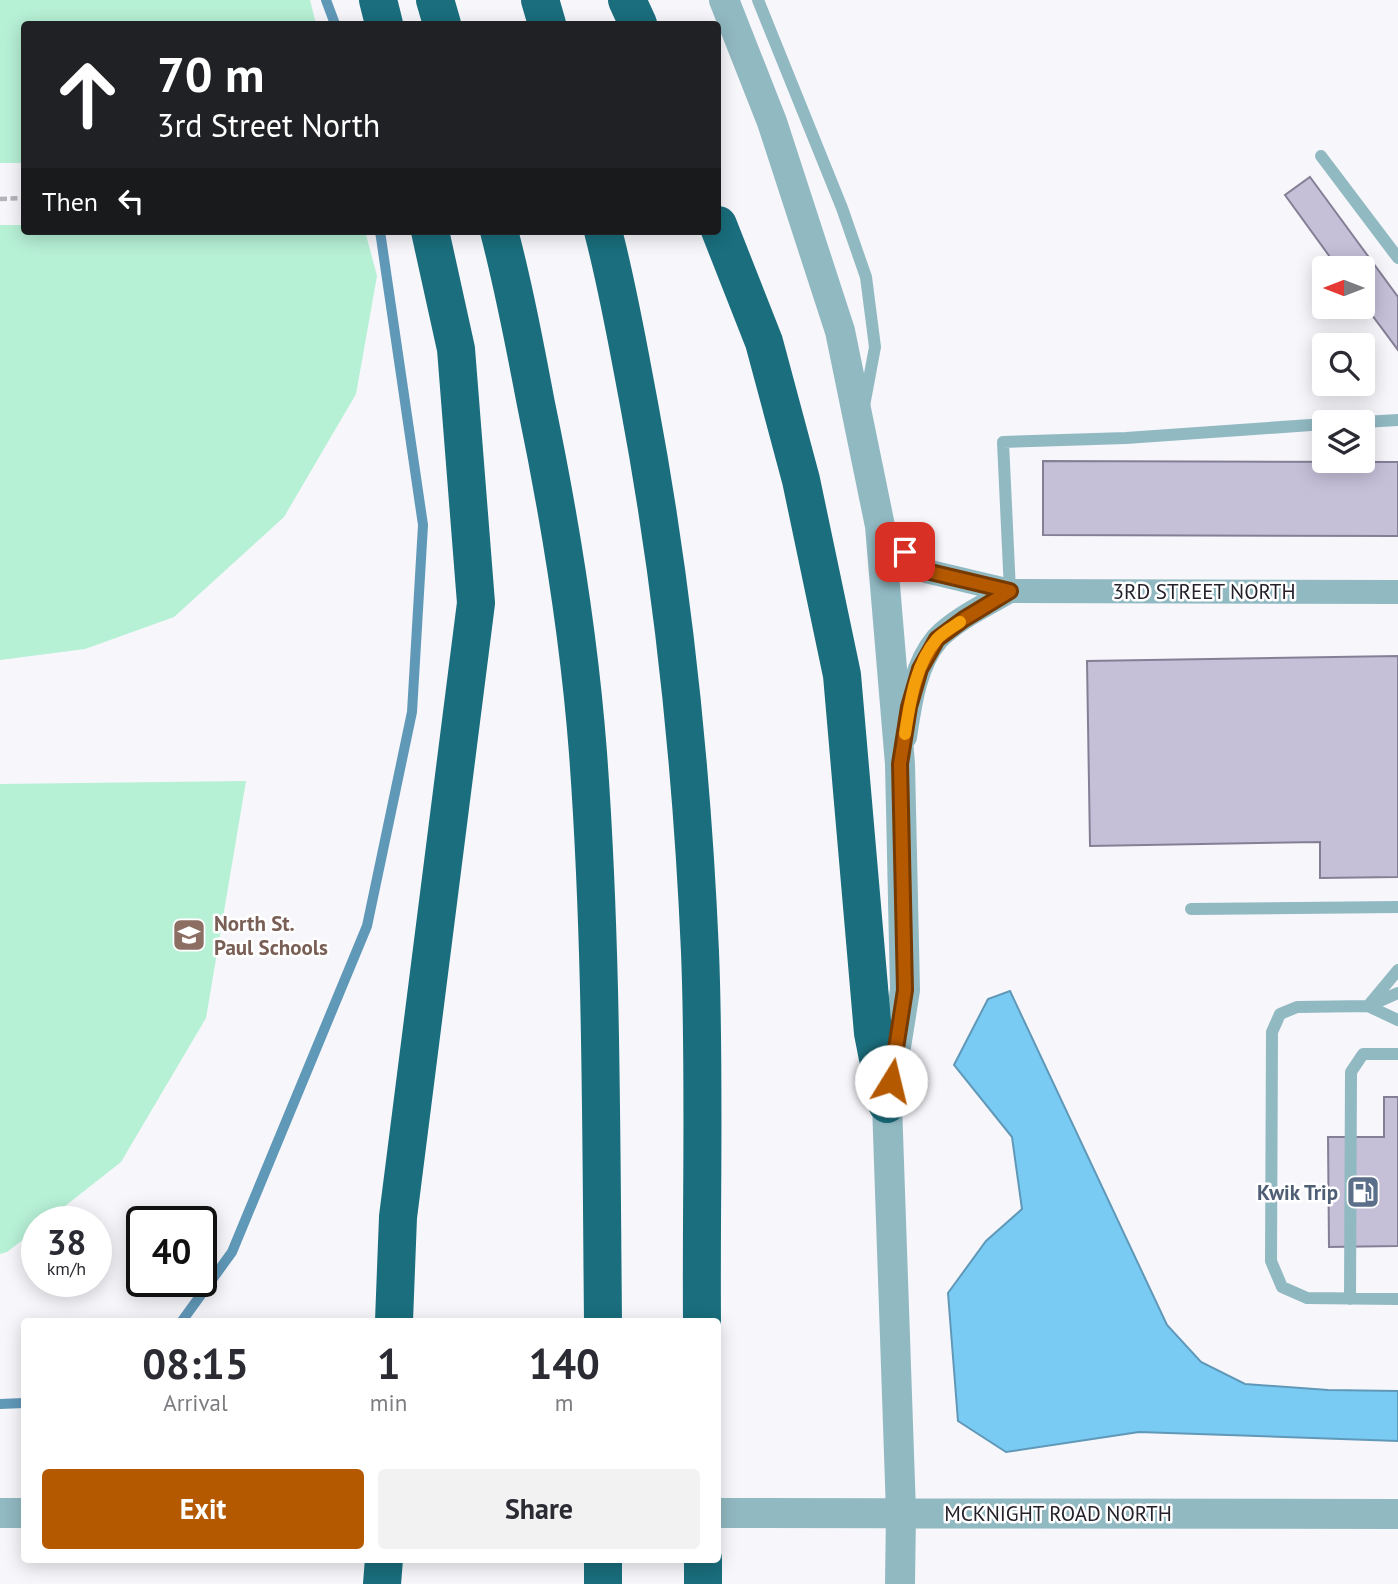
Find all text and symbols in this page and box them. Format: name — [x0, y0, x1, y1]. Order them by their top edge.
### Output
text: 70 m — [157, 42, 264, 106]
icon: ahead — [42, 49, 133, 140]
text: 3rd Street North — [157, 104, 380, 146]
icon: left — [112, 182, 150, 220]
text: Then — [42, 185, 98, 218]
north arrow — [1312, 256, 1376, 318]
map controls — [1312, 256, 1375, 473]
button: search — [1312, 333, 1375, 396]
button: layers — [1312, 410, 1375, 473]
pin — [875, 522, 935, 582]
icon: arrive — [886, 533, 924, 571]
street label: 3RD STREET NORTH — [1113, 578, 1296, 605]
place label: North St. Paul Schools — [214, 910, 328, 961]
school or university icon: North St. Paul Schools — [170, 916, 208, 954]
position arrow — [854, 1044, 928, 1118]
fuel station icon: Kwik Trip — [1344, 1173, 1382, 1211]
place label: Kwik Trip — [1257, 1179, 1338, 1206]
speed limit sign: 40 — [126, 1206, 217, 1297]
text: 38 — [47, 1219, 86, 1265]
text: km/h — [47, 1257, 86, 1280]
text: 08:15 — [142, 1336, 249, 1391]
text: 1 — [377, 1336, 400, 1391]
text: 140 — [528, 1336, 600, 1391]
text: Arrival — [163, 1388, 228, 1417]
text: min — [370, 1388, 407, 1417]
text: m — [555, 1388, 573, 1417]
button: Exit — [42, 1469, 364, 1549]
button: Share — [378, 1469, 700, 1549]
street label: MCKNIGHT ROAD NORTH — [944, 1500, 1172, 1527]

